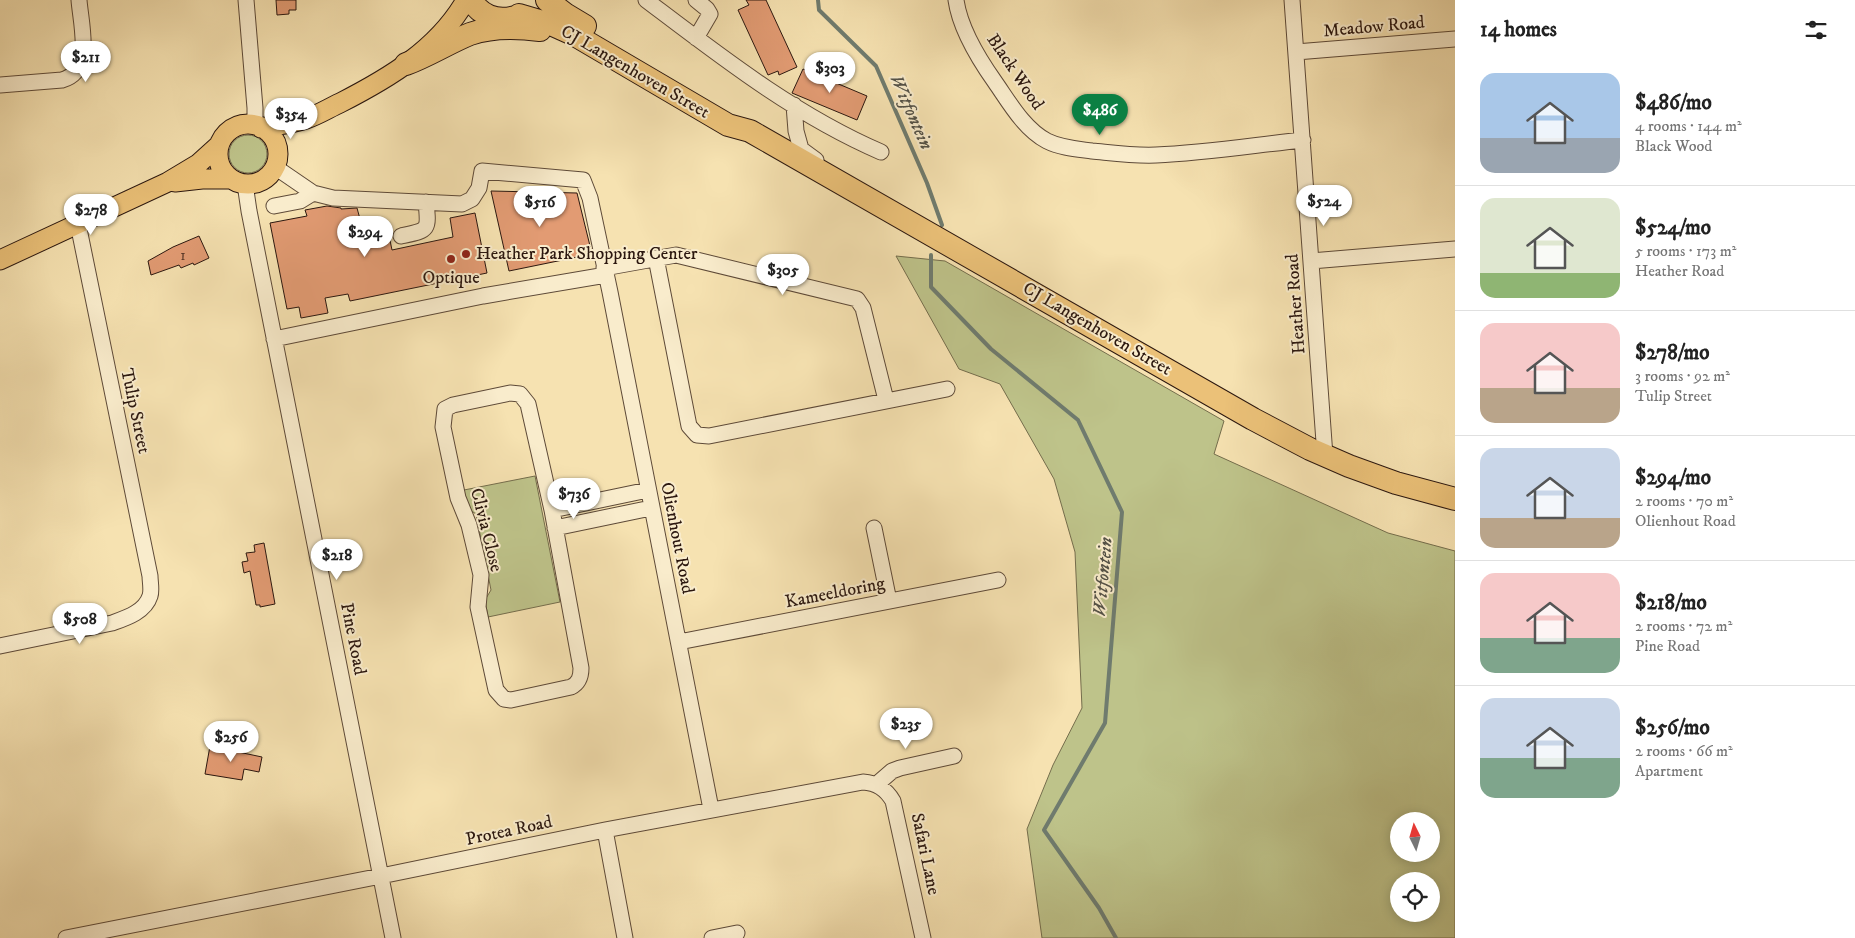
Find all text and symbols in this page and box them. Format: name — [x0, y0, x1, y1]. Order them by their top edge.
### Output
street label: Meadow Road — [1322, 12, 1426, 42]
icon: filters — [1802, 16, 1830, 44]
text: 14 homes — [1480, 17, 1557, 43]
street label: CJ Langenhoven Street — [557, 20, 713, 124]
street label: Black Wood — [982, 30, 1048, 114]
pin: $211 — [56, 41, 116, 83]
text: $211 — [72, 47, 100, 67]
pin: $303 — [800, 52, 860, 94]
text: $303 — [815, 58, 845, 78]
water label: Witfontein — [884, 71, 938, 154]
text: $486/mo — [1635, 90, 1712, 116]
icon: home — [1520, 93, 1580, 153]
pin: $486 — [1070, 94, 1130, 136]
pin: $354 — [261, 98, 321, 140]
text: $486 — [1083, 100, 1117, 120]
text: $354 — [275, 104, 307, 124]
text: 4 rooms · 144 m² — [1635, 116, 1742, 136]
text: Black Wood — [1635, 136, 1712, 156]
pin: $524 — [1294, 184, 1354, 227]
pin: $516 — [510, 186, 570, 228]
text: $524 — [1307, 191, 1341, 211]
text: $516 — [525, 192, 555, 212]
pin: $278 — [61, 194, 121, 236]
text: $278 — [75, 200, 107, 220]
text: $524/mo — [1635, 215, 1711, 241]
pin: $294 — [335, 216, 395, 258]
icon: home — [1520, 218, 1580, 278]
text: $294 — [348, 222, 382, 242]
text: 5 rooms · 173 m² — [1635, 241, 1736, 261]
place label: Heather Park Shopping Center — [476, 243, 698, 265]
house number: 1 — [180, 246, 186, 265]
marker: Heather Park Shopping Center — [460, 248, 472, 260]
marker: Optique — [445, 253, 457, 265]
street label: Heather Road — [1282, 253, 1310, 355]
pin: $305 — [753, 254, 813, 296]
text: $305 — [767, 260, 799, 280]
text: Heather Road — [1635, 261, 1724, 281]
place label: Optique — [422, 267, 480, 289]
street label: CJ Langenhoven Street — [1019, 277, 1175, 381]
text: $278/mo — [1635, 340, 1709, 366]
icon: home — [1520, 343, 1580, 403]
street label: Tulip Street — [115, 366, 155, 456]
text: 3 rooms · 92 m² — [1635, 366, 1730, 386]
text: Tulip Street — [1635, 386, 1712, 406]
text: $294/mo — [1635, 465, 1711, 491]
icon: home — [1520, 468, 1580, 528]
pin: $736 — [544, 478, 604, 520]
street label: Olienhout Road — [655, 480, 699, 596]
text: $736 — [558, 484, 590, 504]
street label: Clivia Close — [465, 486, 507, 574]
text: 2 rooms · 70 m² — [1635, 491, 1733, 511]
text: Olienhout Road — [1635, 511, 1736, 531]
water label: Witfontein — [1088, 536, 1118, 618]
pin: $218 — [307, 538, 367, 581]
text: $218 — [322, 545, 352, 565]
street label: Kameeldoring — [783, 572, 887, 613]
text: $218/mo — [1635, 590, 1707, 616]
icon: home — [1520, 593, 1580, 653]
street label: Pine Road — [335, 601, 371, 677]
pin: $508 — [50, 602, 110, 645]
text: $508 — [63, 609, 97, 629]
text: 2 rooms · 72 m² — [1635, 616, 1732, 636]
text: Pine Road — [1635, 636, 1700, 656]
pin: $235 — [876, 708, 936, 750]
text: $235 — [891, 714, 921, 734]
text: $256/mo — [1635, 715, 1710, 741]
icon: home — [1520, 718, 1580, 778]
pin: $256 — [201, 720, 261, 763]
text: $256 — [215, 727, 247, 747]
text: 2 rooms · 66 m² — [1635, 741, 1733, 761]
text: Apartment — [1635, 761, 1703, 781]
street label: Protea Road — [464, 811, 554, 851]
street label: Safari Lane — [906, 811, 944, 897]
north arrow — [1390, 812, 1440, 862]
map controls — [1390, 812, 1440, 922]
button: locate — [1390, 872, 1440, 922]

